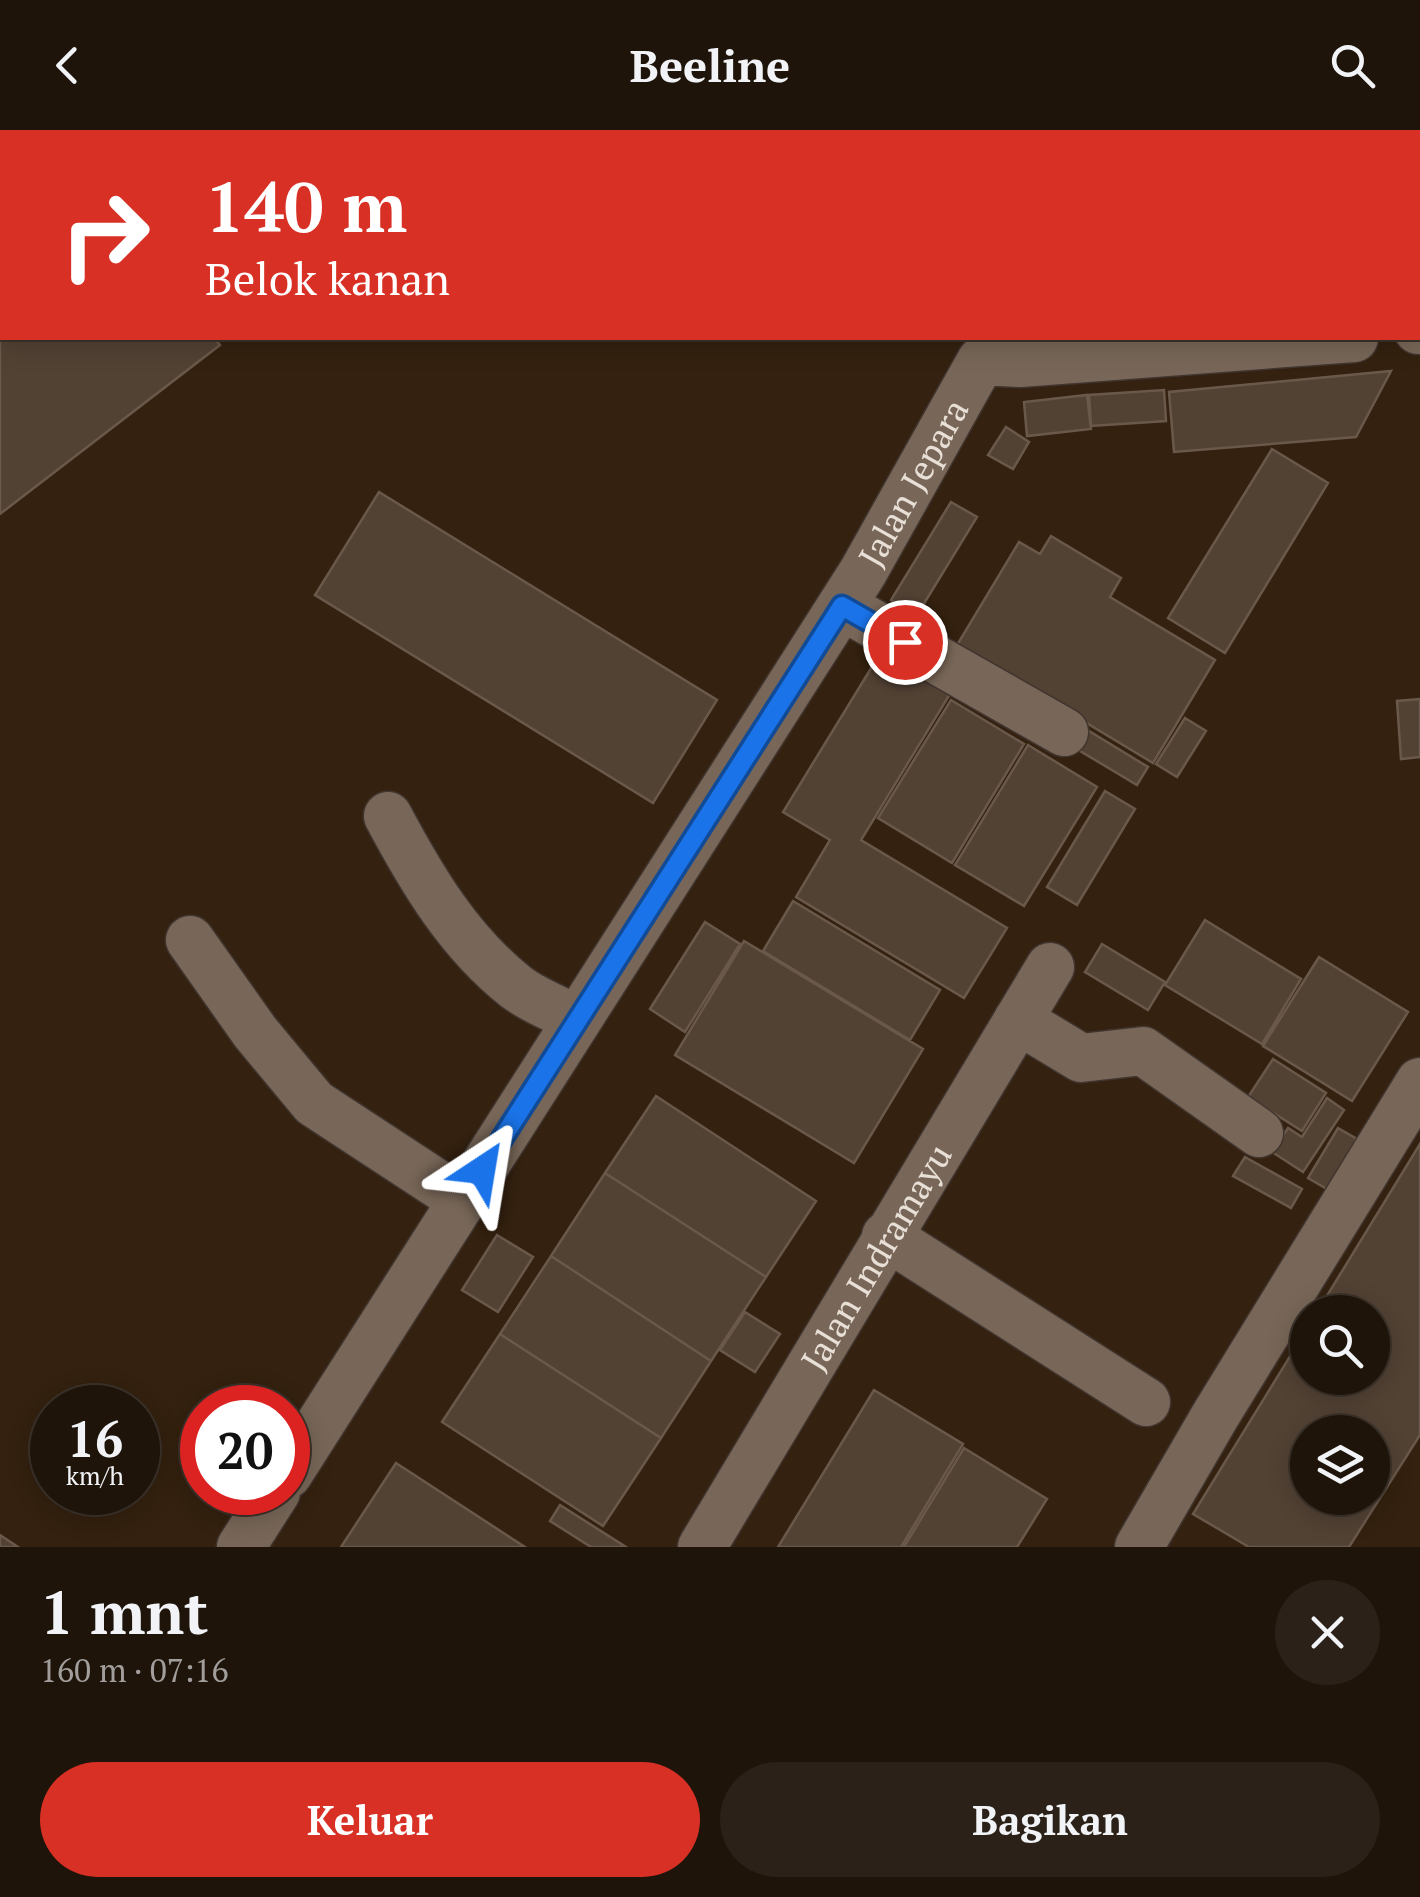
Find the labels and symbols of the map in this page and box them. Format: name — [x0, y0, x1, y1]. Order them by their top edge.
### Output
street label: Jalan Jepara — [848, 391, 978, 575]
pin — [863, 600, 948, 685]
position arrow — [430, 1118, 534, 1222]
street label: Jalan Indramayu — [790, 1135, 962, 1379]
speed limit sign: 20 — [180, 1385, 310, 1515]

